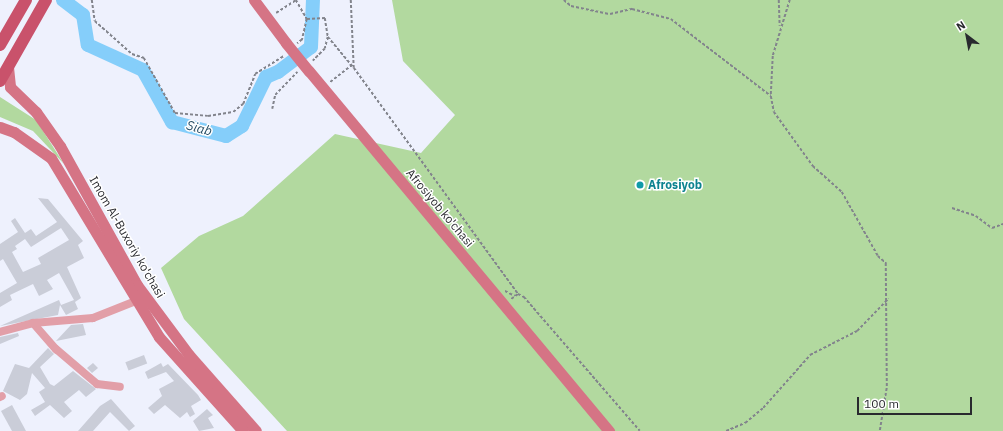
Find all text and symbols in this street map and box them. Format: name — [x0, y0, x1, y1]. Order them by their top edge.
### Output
north arrow — [947, 16, 987, 56]
text: N — [954, 18, 968, 34]
water label: Siab — [184, 118, 214, 140]
street label: Afrosiyob ko'chasi — [403, 166, 477, 250]
street label: Imom Al-Buxoriy ko'chasi — [86, 174, 168, 300]
place label: Afrosiyob — [648, 178, 702, 192]
marker: Afrosiyob — [635, 180, 645, 190]
scale bar — [859, 389, 974, 415]
text: 100 m — [864, 396, 899, 411]

